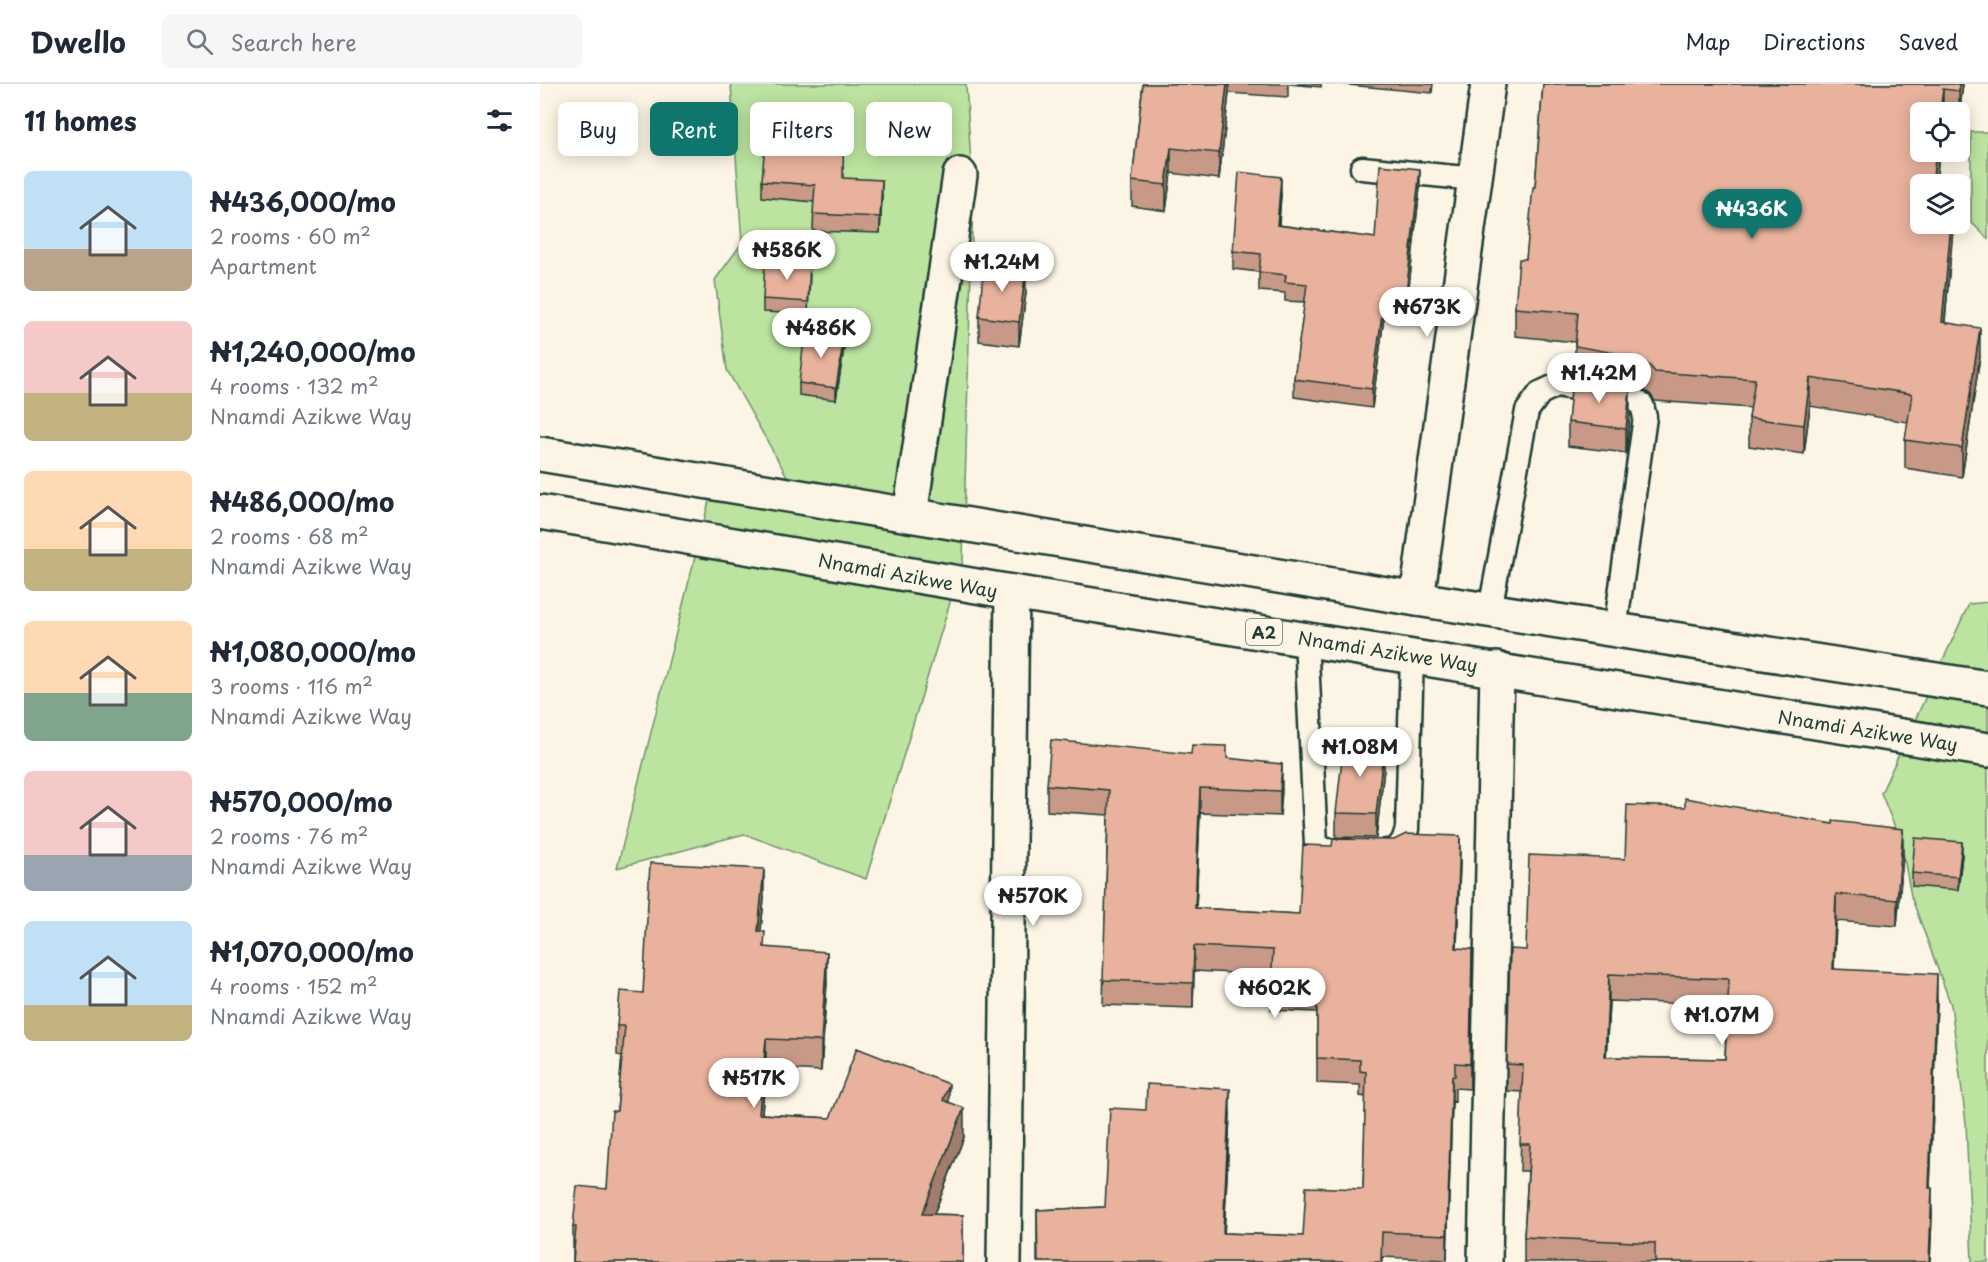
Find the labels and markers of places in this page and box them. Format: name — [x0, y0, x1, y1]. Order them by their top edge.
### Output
pin: ₦436K — [1710, 189, 1794, 240]
pin: ₦586K — [745, 230, 829, 281]
pin: ₦1.24M — [953, 242, 1051, 293]
pin: ₦673K — [1385, 287, 1469, 338]
pin: ₦486K — [779, 308, 863, 359]
pin: ₦1.42M — [1550, 353, 1648, 404]
pin: ₦1.08M — [1311, 727, 1409, 778]
pin: ₦570K — [991, 876, 1075, 927]
pin: ₦602K — [1233, 968, 1317, 1019]
pin: ₦1.07M — [1673, 995, 1771, 1046]
pin: ₦517K — [712, 1058, 796, 1109]

